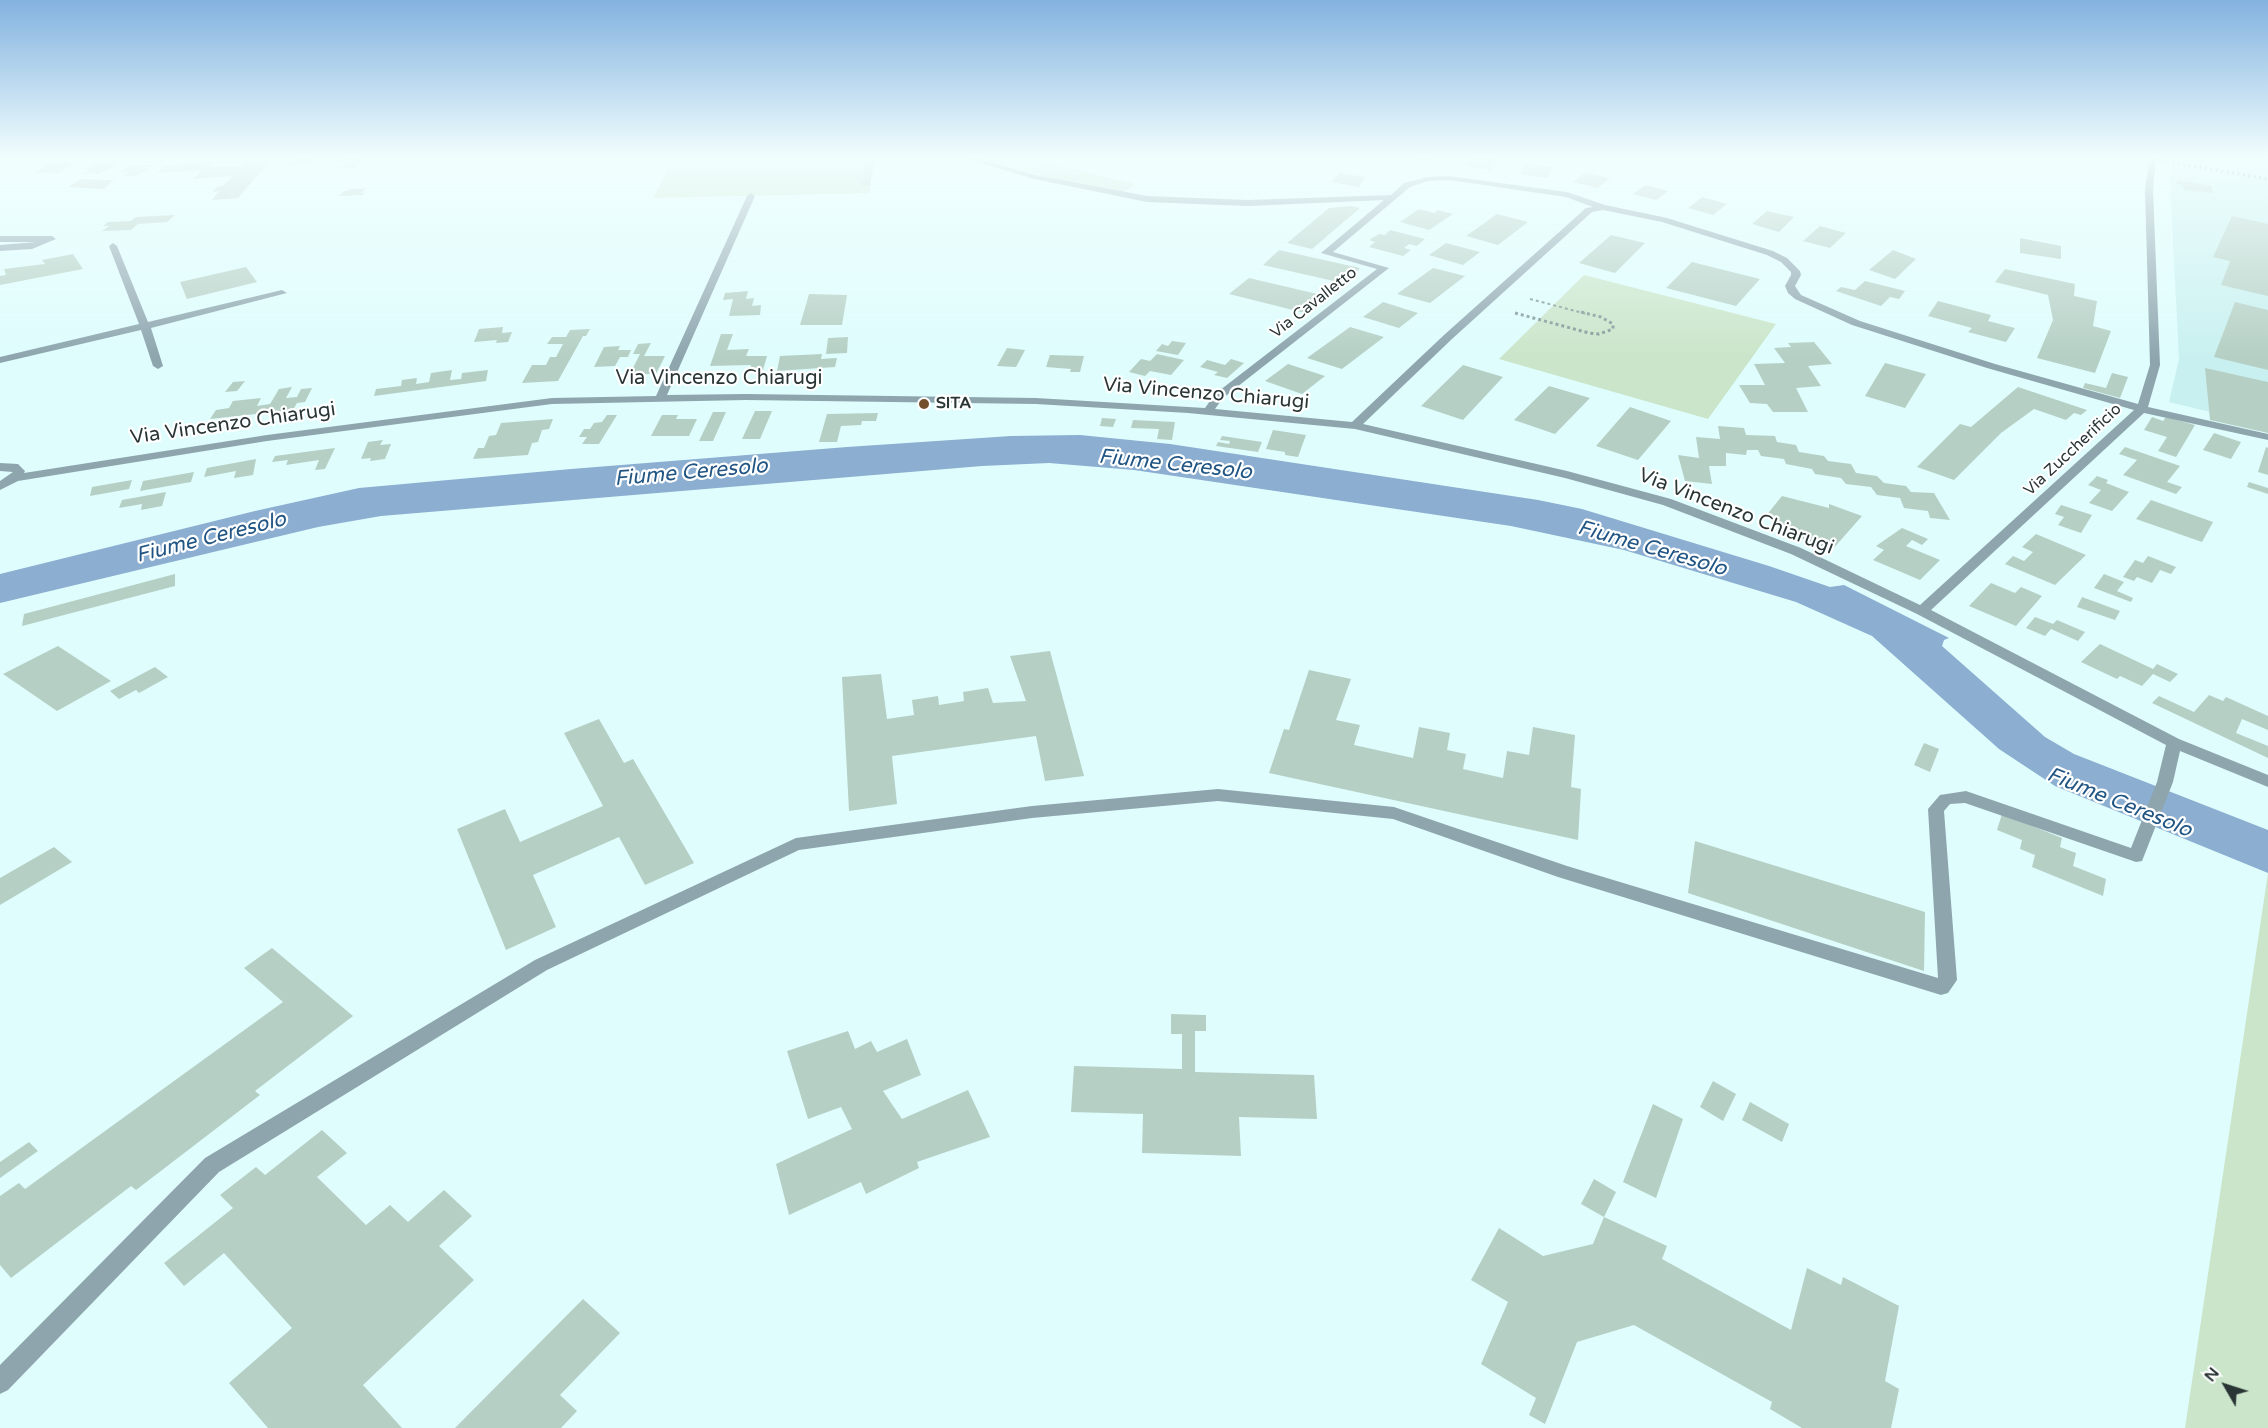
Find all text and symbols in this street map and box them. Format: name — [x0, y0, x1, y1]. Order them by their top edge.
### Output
street label: Via Cavalletto — [1267, 263, 1361, 343]
street label: Via Vincenzo Chiarugi — [615, 367, 823, 391]
street label: Via Vincenzo Chiarugi — [1102, 373, 1310, 415]
place label: SITA — [936, 394, 971, 414]
marker: SITA — [917, 397, 931, 411]
street label: Via Vincenzo Chiarugi — [129, 398, 337, 450]
street label: Via Zuccherificio — [2020, 400, 2126, 500]
water label: Fiume Ceresolo — [1097, 444, 1253, 486]
water label: Fiume Ceresolo — [613, 454, 769, 492]
street label: Via Vincenzo Chiarugi — [1635, 464, 1837, 560]
water label: Fiume Ceresolo — [133, 507, 289, 569]
water label: Fiume Ceresolo — [1575, 516, 1729, 582]
water label: Fiume Ceresolo — [2043, 763, 2195, 843]
north arrow — [2196, 1356, 2256, 1416]
text: N — [2200, 1363, 2224, 1386]

